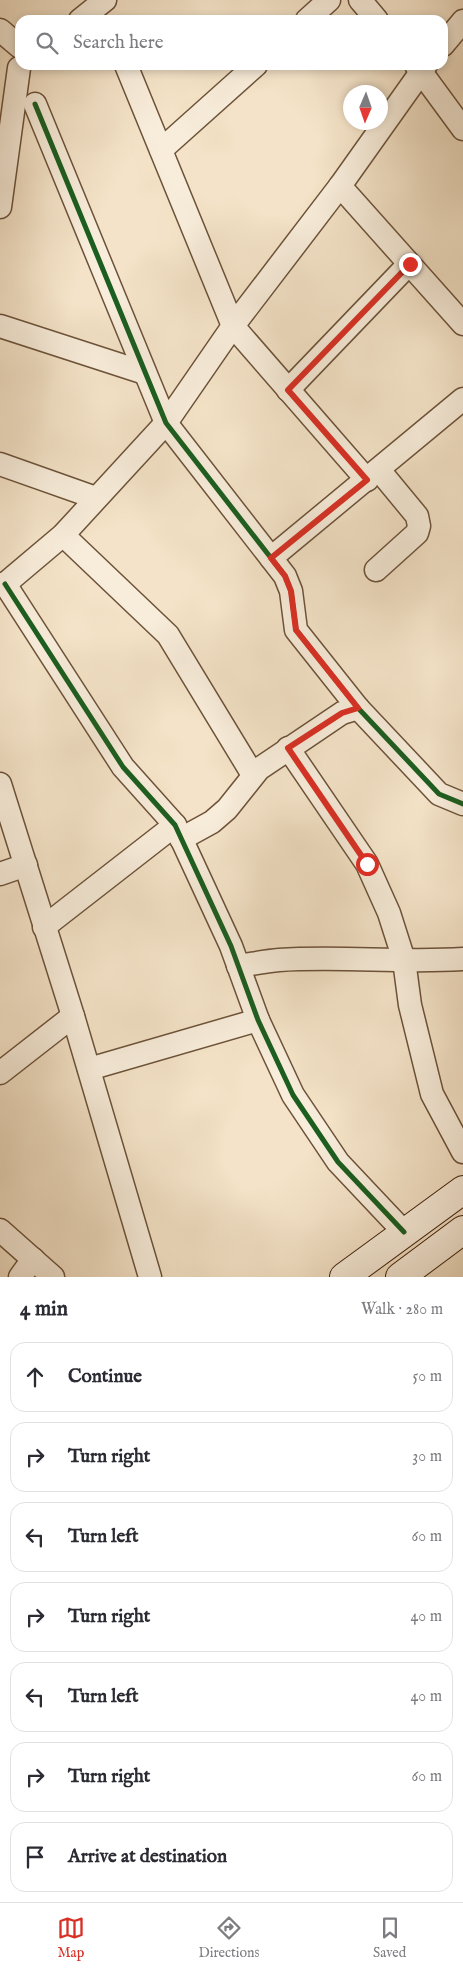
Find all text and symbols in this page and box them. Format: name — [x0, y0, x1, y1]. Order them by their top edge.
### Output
search box — [15, 15, 448, 70]
icon: search — [33, 29, 61, 57]
text: Search here — [73, 31, 164, 55]
north arrow — [343, 85, 388, 130]
route end — [399, 253, 422, 276]
route start — [356, 853, 379, 876]
text: 4 min — [20, 1296, 68, 1323]
text: Walk · 280 m — [361, 1300, 443, 1320]
icon: ahead — [21, 1363, 49, 1391]
text: Continue — [68, 1365, 142, 1389]
text: 50 m — [413, 1367, 442, 1387]
icon: right — [21, 1443, 49, 1471]
text: Turn right — [68, 1445, 150, 1469]
text: 30 m — [412, 1447, 442, 1467]
icon: left — [21, 1523, 49, 1551]
text: Turn left — [68, 1525, 139, 1549]
text: 60 m — [412, 1527, 442, 1547]
icon: right — [21, 1603, 49, 1631]
text: Turn right — [68, 1605, 150, 1629]
text: 40 m — [410, 1607, 442, 1627]
icon: left — [21, 1683, 49, 1711]
text: Turn left — [68, 1685, 139, 1709]
text: 40 m — [410, 1687, 442, 1707]
icon: right — [21, 1763, 49, 1791]
text: Turn right — [68, 1765, 150, 1789]
text: 60 m — [412, 1767, 442, 1787]
icon: arrive — [21, 1843, 49, 1871]
text: Arrive at destination — [68, 1845, 227, 1869]
tab: Map — [57, 1914, 85, 1962]
tab: Directions — [198, 1914, 259, 1962]
tab: Saved — [373, 1914, 406, 1962]

